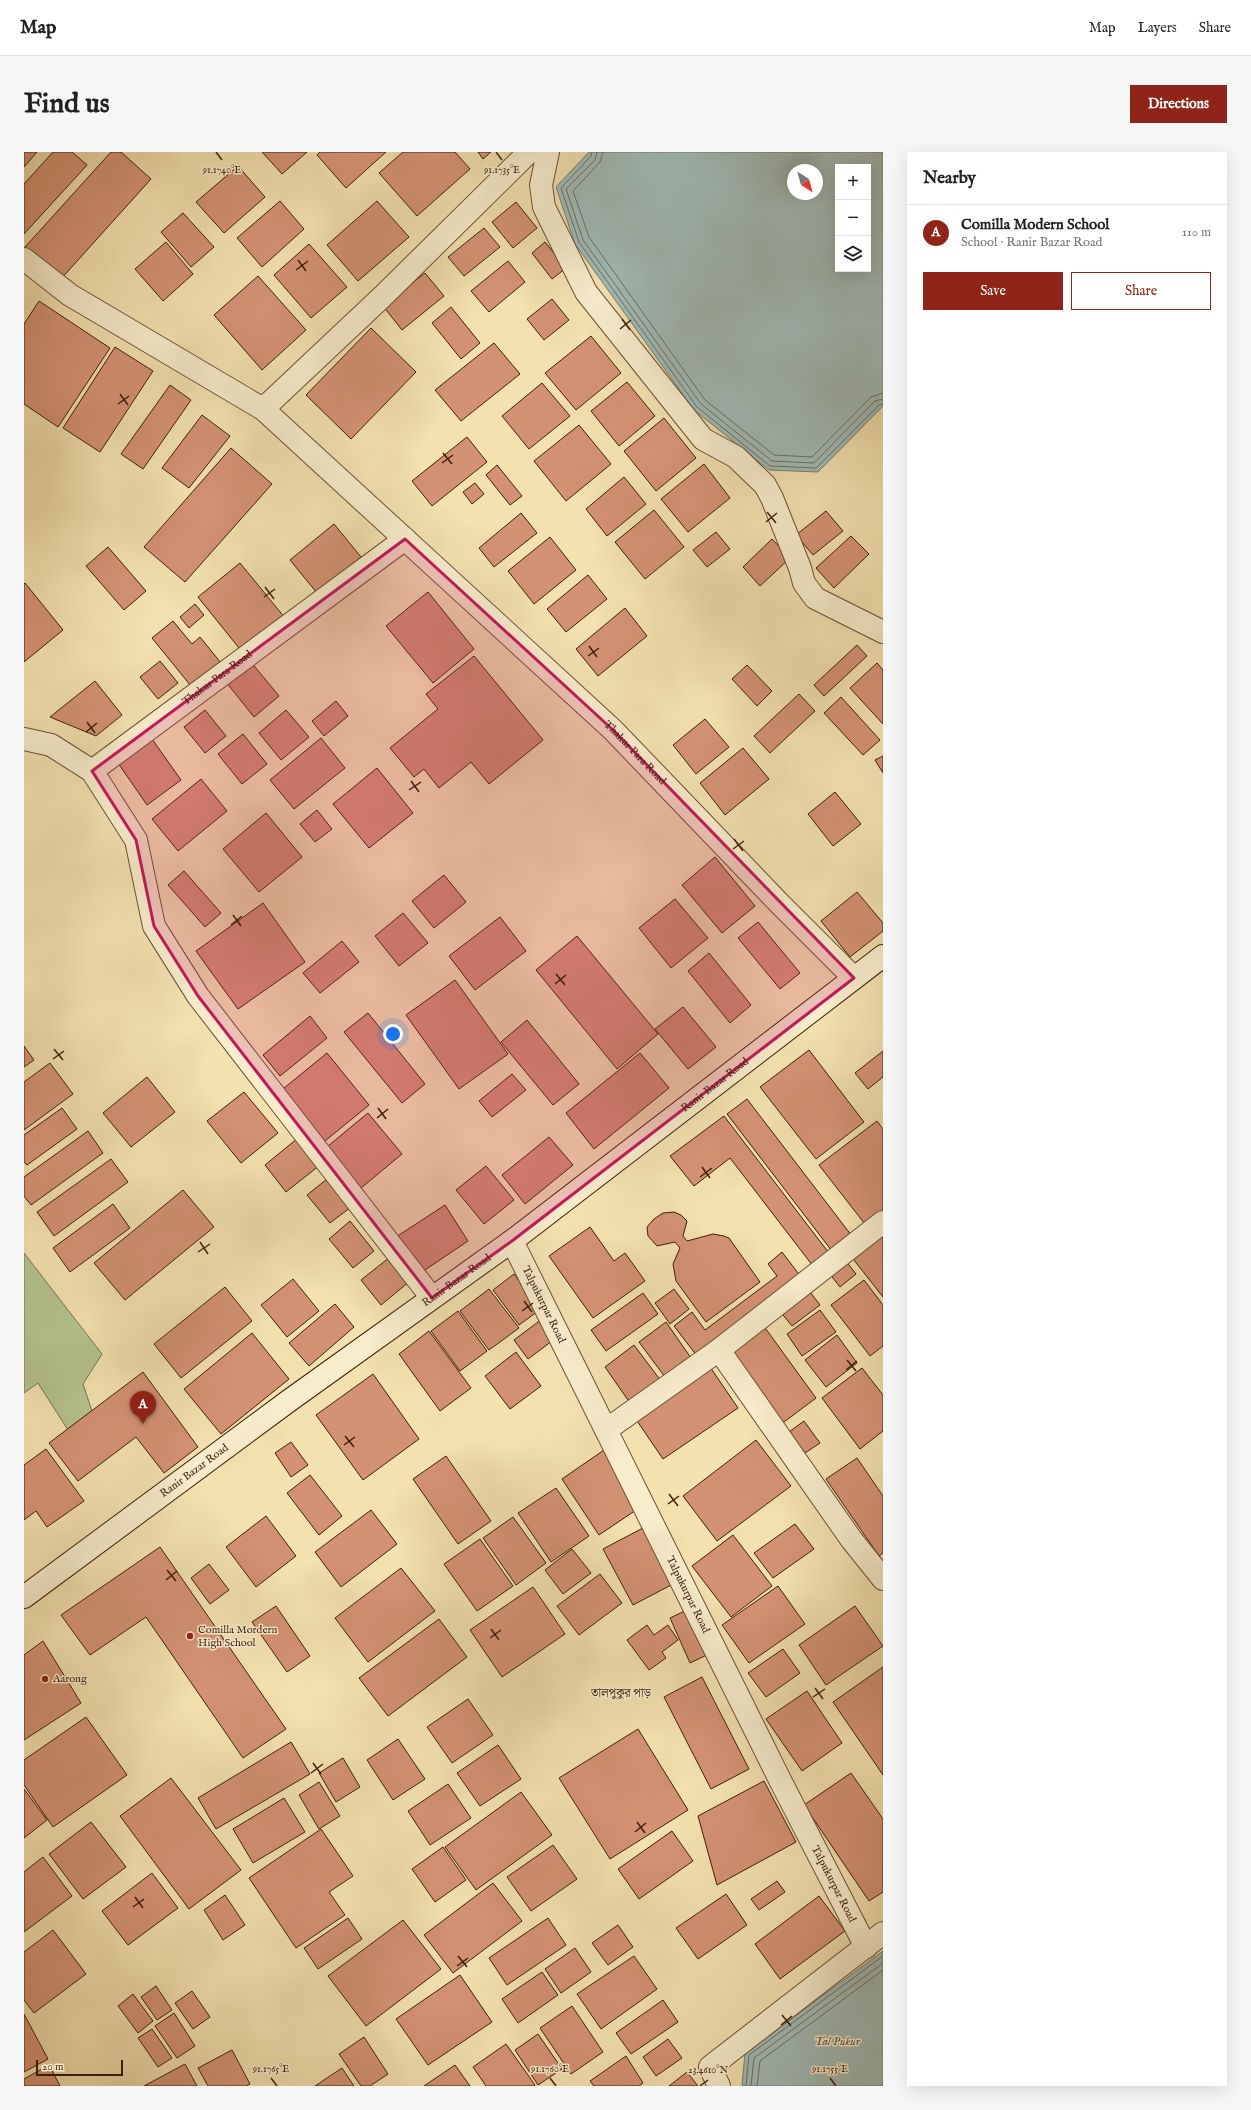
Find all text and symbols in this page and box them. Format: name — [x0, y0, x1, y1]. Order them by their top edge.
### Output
text: Map — [20, 16, 56, 40]
text: Map — [1089, 19, 1116, 37]
text: Layers — [1138, 19, 1177, 37]
text: Share — [1199, 19, 1231, 37]
button: Directions — [1130, 85, 1227, 123]
text: Find us — [24, 87, 110, 122]
text: 91.1740°E — [202, 164, 241, 177]
text: 91.1735°E — [483, 164, 520, 177]
north arrow — [787, 164, 823, 200]
map controls — [835, 164, 871, 272]
button: + — [835, 164, 871, 200]
text: Nearby — [923, 168, 976, 189]
button: − — [835, 200, 871, 236]
text: Comilla Modern School — [961, 215, 1109, 234]
text: A — [932, 224, 940, 241]
text: 110 m — [1182, 224, 1211, 241]
text: School · Ranir Bazar Road — [961, 234, 1103, 251]
button: layers — [835, 236, 871, 272]
button: Save — [923, 272, 1063, 310]
button: Share — [1071, 272, 1211, 310]
street label: Thakur Para Road — [179, 647, 255, 709]
street label: Thakur Para Road — [601, 718, 669, 788]
your location — [383, 1024, 403, 1044]
street label: Ranir Bazar Road — [678, 1055, 752, 1116]
street label: Ranir Bazar Road — [419, 1251, 494, 1310]
street label: Talpukurpar Road — [519, 1264, 569, 1346]
pin: A — [130, 1391, 156, 1424]
street label: Ranir Bazar Road — [157, 1441, 231, 1501]
street label: Talpukurpar Road — [663, 1554, 713, 1636]
place label: Comilla Mordern High School — [198, 1623, 278, 1650]
marker: Comilla Mordern High School — [185, 1631, 195, 1641]
place label: Aarong — [52, 1672, 88, 1686]
marker: Aarong — [40, 1674, 50, 1684]
district label: তালপুকুর পাড় — [590, 1686, 651, 1701]
street label: Talpukurpar Road — [808, 1843, 859, 1925]
water label: Tal Pukur — [814, 2034, 861, 2049]
scale bar — [36, 2058, 123, 2077]
text: 20 m — [42, 2060, 63, 2074]
text: 91.1765°E — [252, 2063, 289, 2076]
text: 91.1760°E — [530, 2063, 569, 2076]
text: 91.1755°E — [811, 2063, 848, 2076]
text: 23.4610°N — [688, 2064, 728, 2077]

